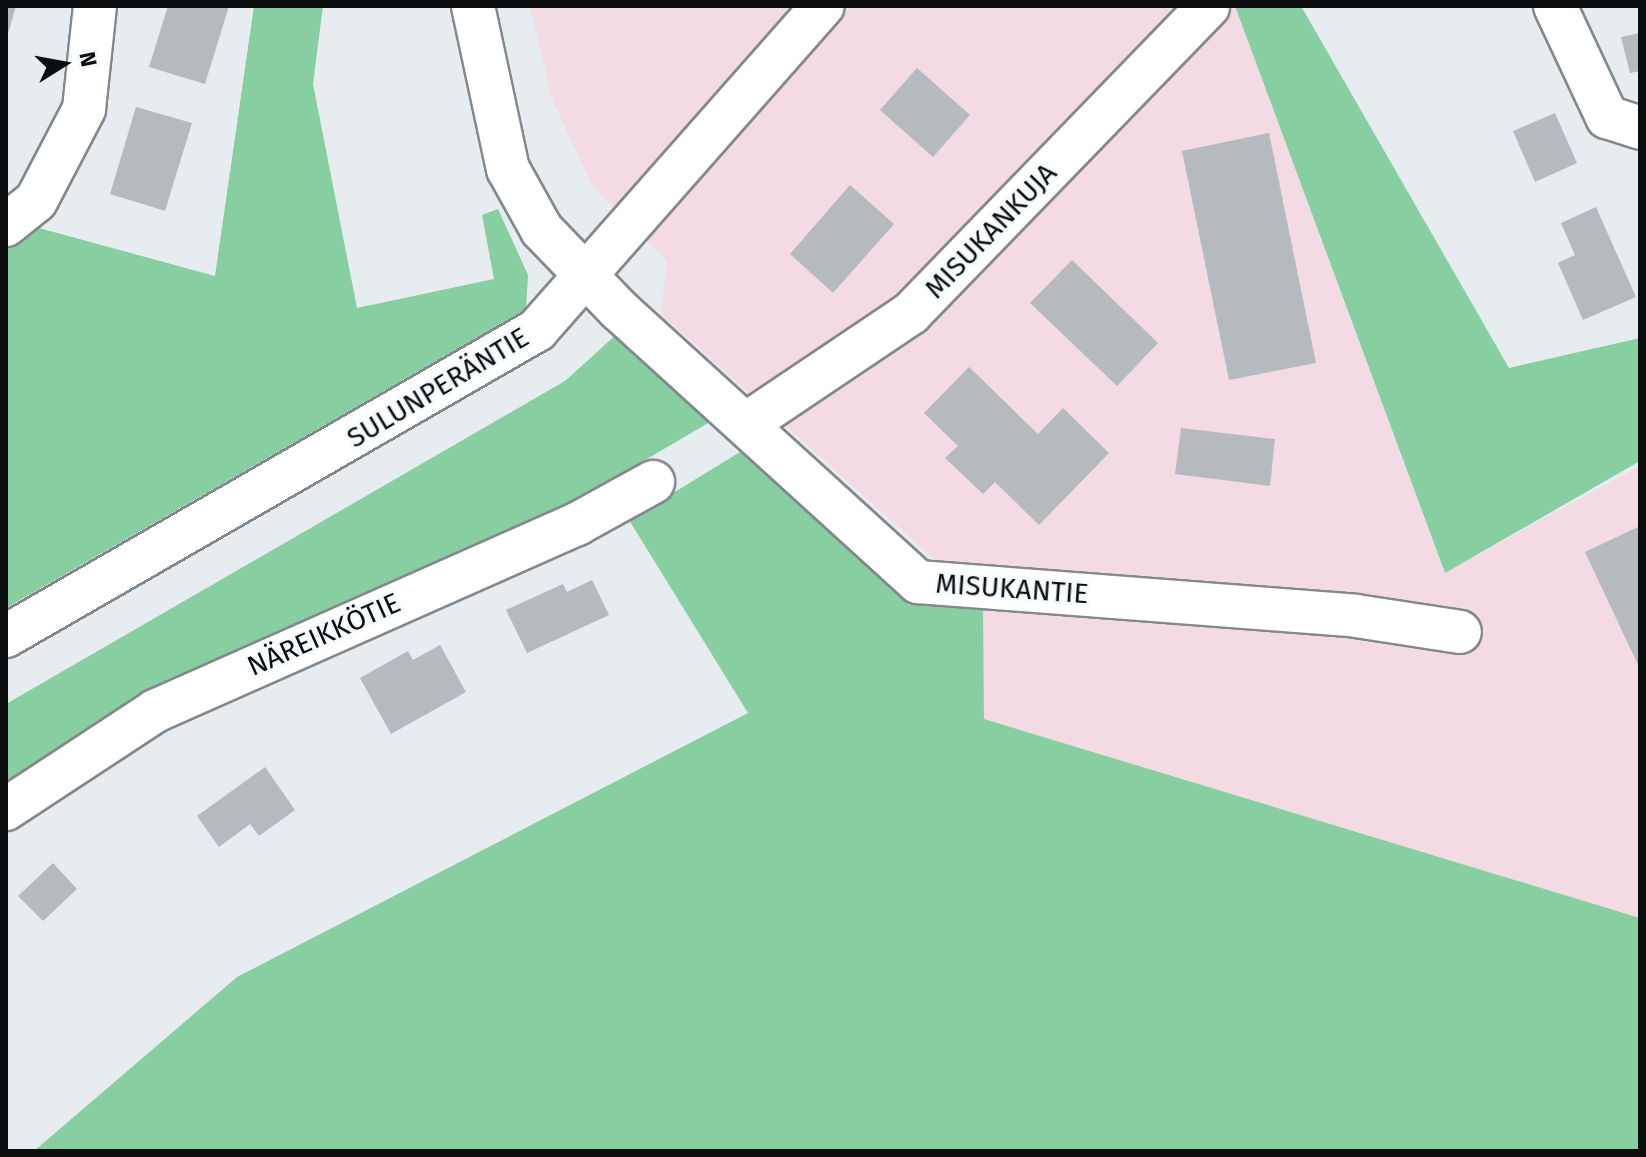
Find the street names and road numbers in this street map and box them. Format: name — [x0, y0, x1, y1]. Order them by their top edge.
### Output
street label: MISUKANKUJA — [918, 156, 1064, 306]
street label: SULUNPERÄNTIE — [341, 321, 535, 455]
street label: MISUKANTIE — [934, 567, 1090, 611]
street label: NÄREIKKÖTIE — [242, 586, 406, 684]

